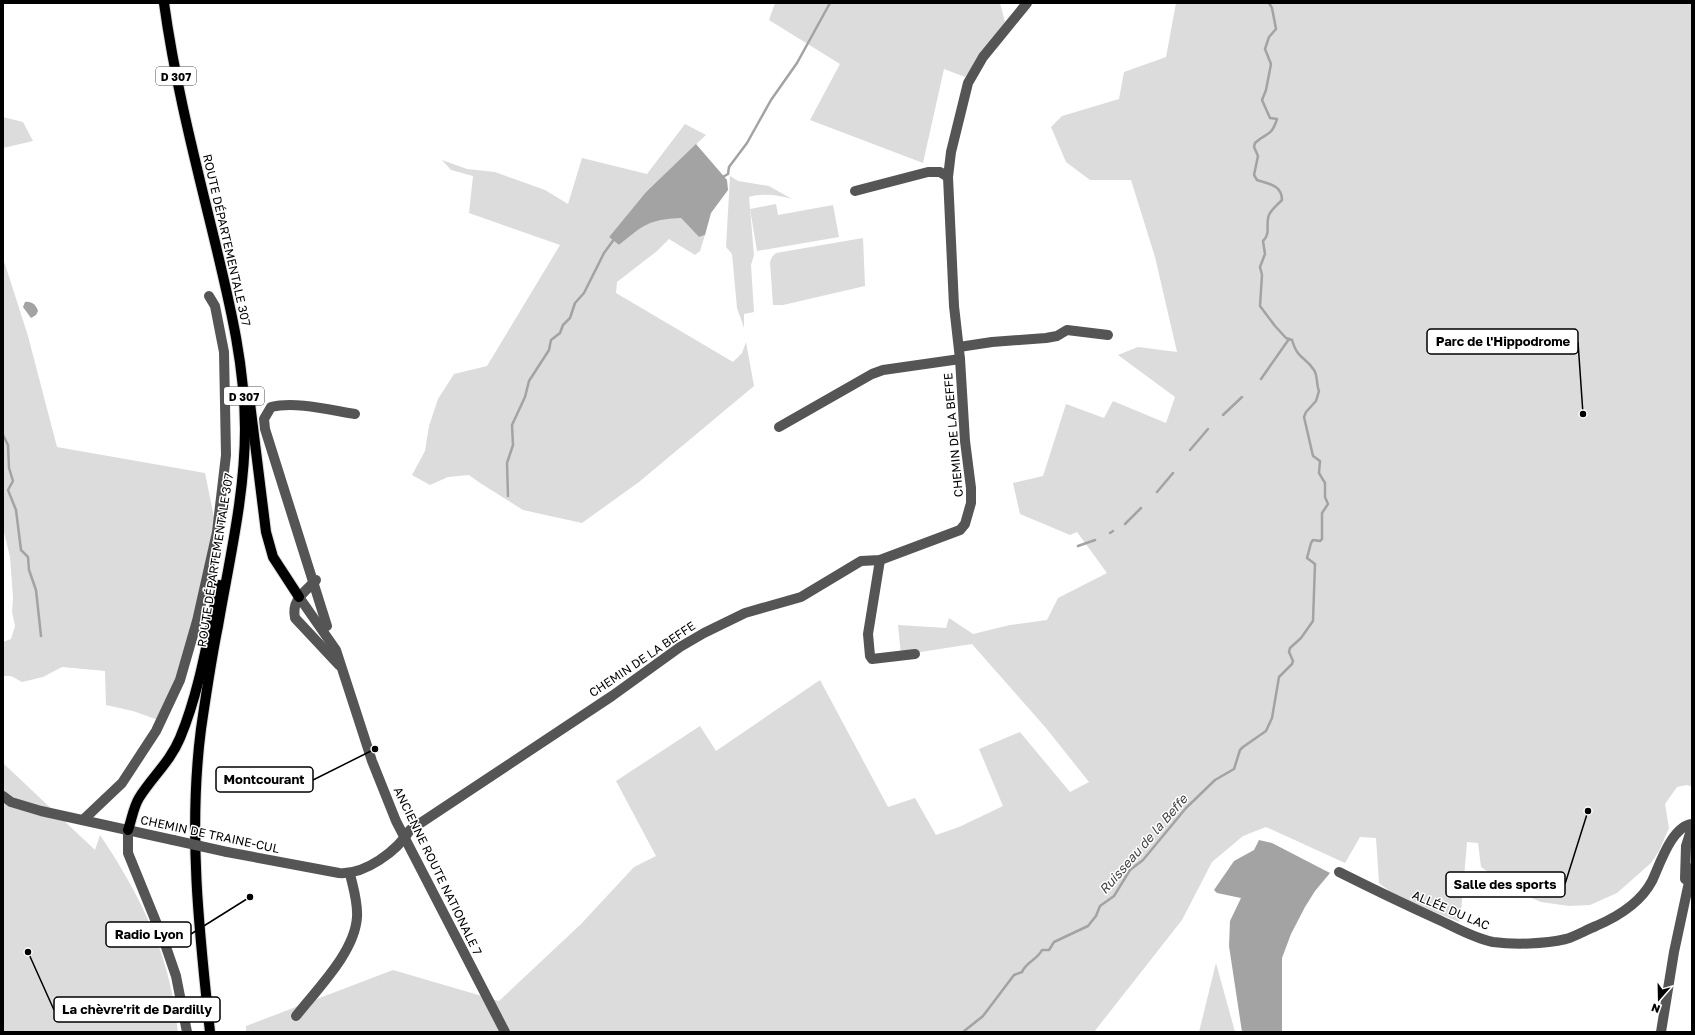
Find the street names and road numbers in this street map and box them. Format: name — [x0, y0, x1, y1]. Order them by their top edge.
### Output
road number: D 307 — [156, 67, 196, 85]
street label: ROUTE DÉPARTEMENTALE 307 — [200, 152, 254, 328]
street label: CHEMIN DE LA BEFFE — [940, 372, 966, 498]
road number: D 307 — [224, 387, 264, 405]
street label: ROUTE DÉPARTEMENTALE 307 — [194, 472, 236, 648]
street label: CHEMIN DE LA BEFFE — [586, 618, 698, 700]
street label: ANCIENNE ROUTE NATIONALE 7 — [391, 784, 485, 958]
street label: CHEMIN DE TRAINE-CUL — [139, 812, 281, 856]
street label: ALLÉE DU LAC — [1410, 887, 1492, 933]

